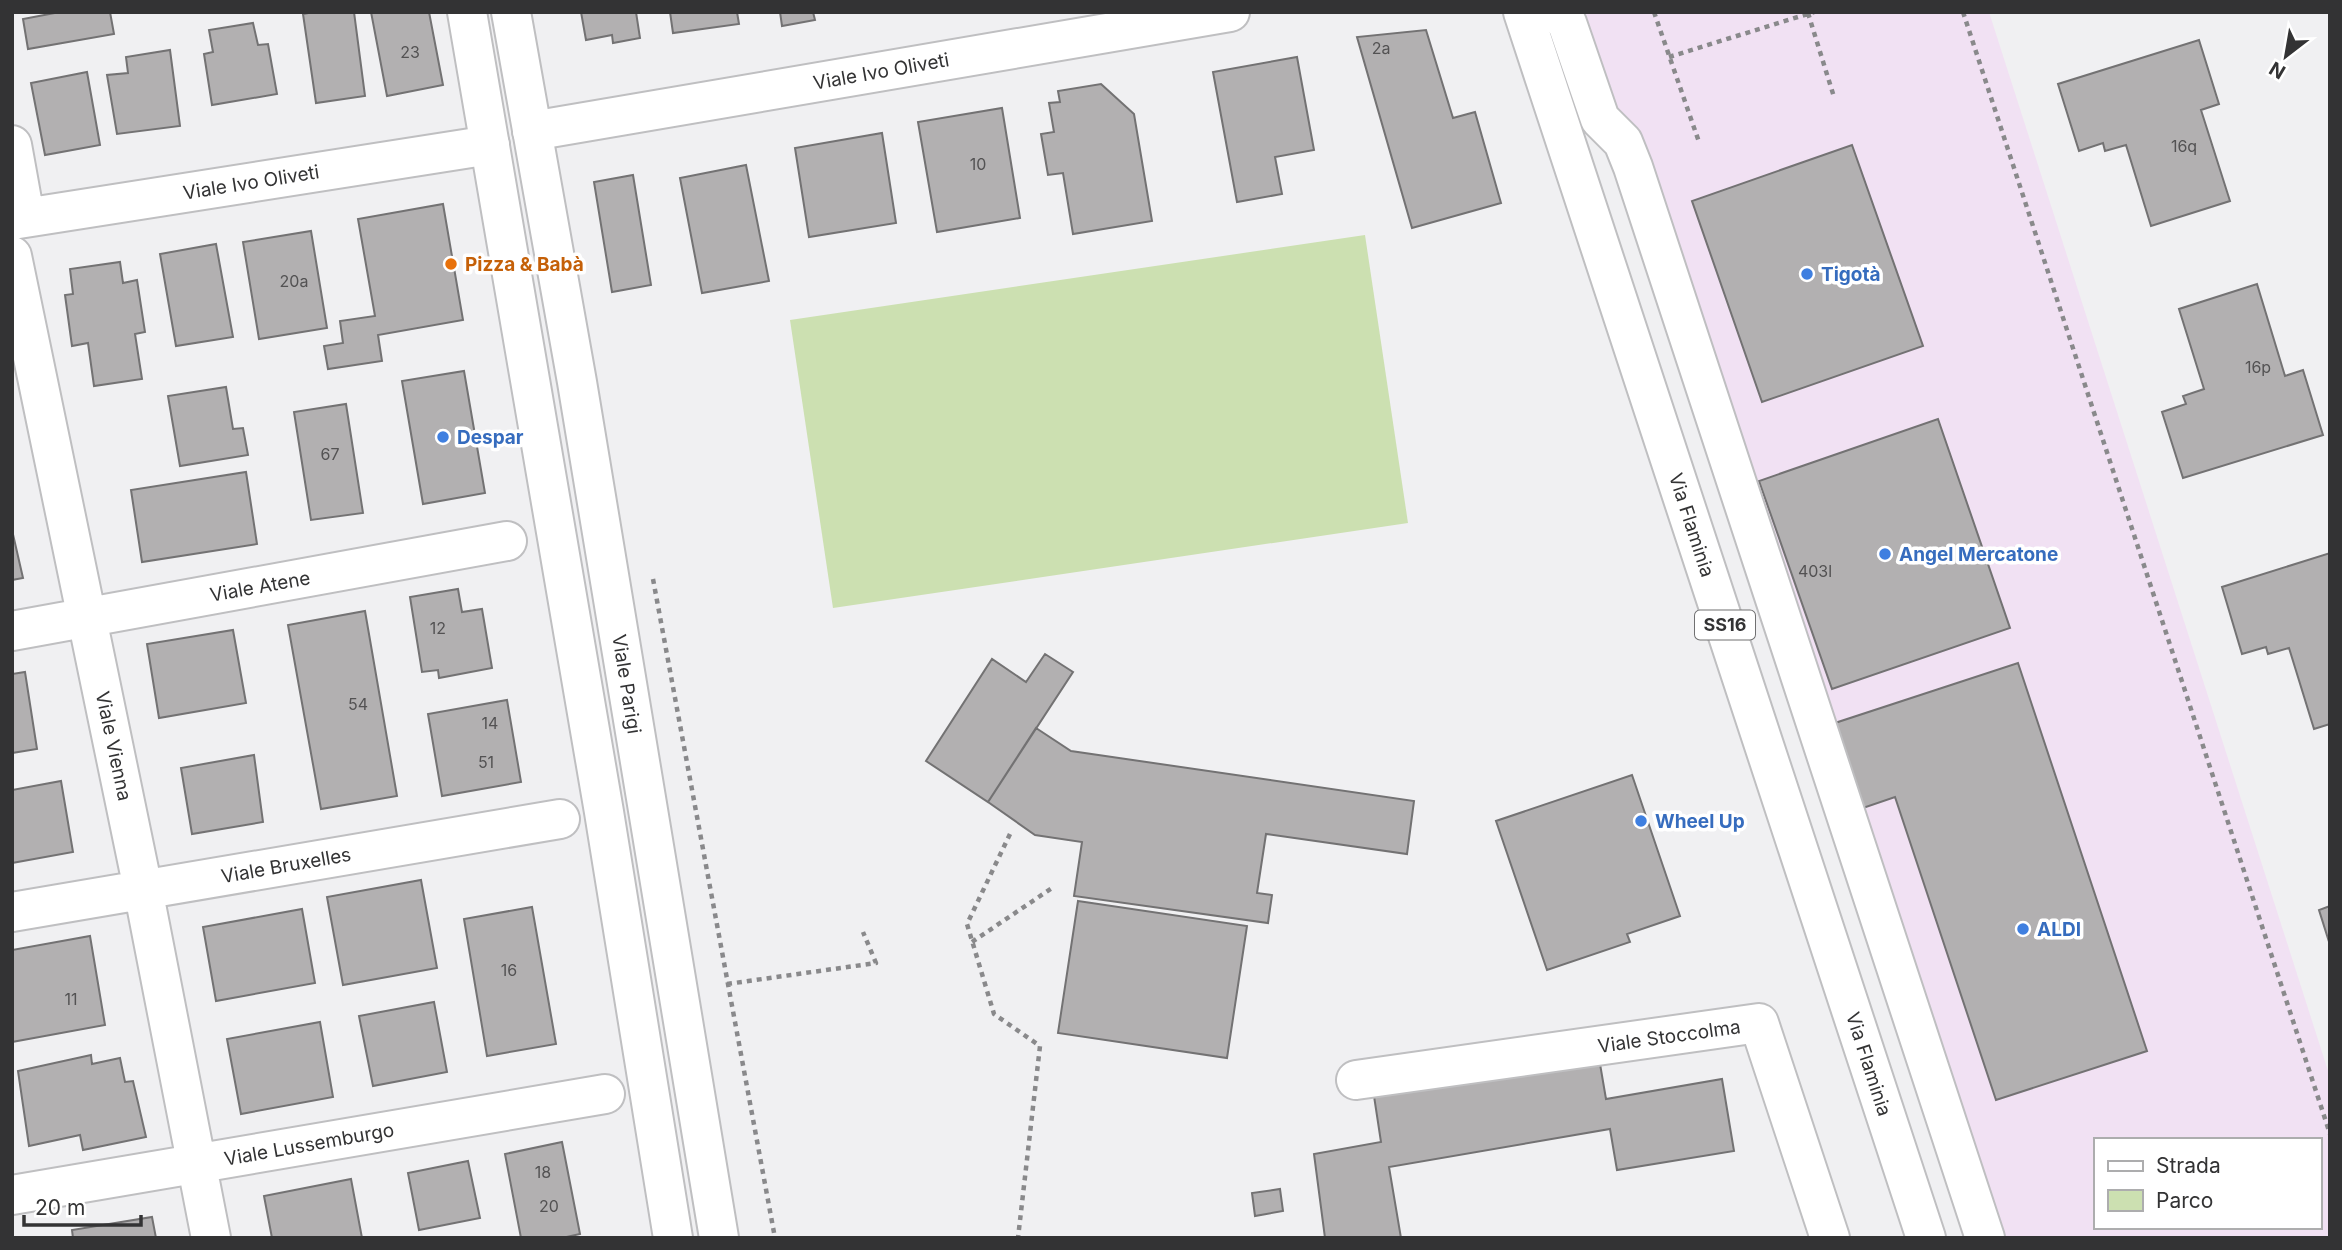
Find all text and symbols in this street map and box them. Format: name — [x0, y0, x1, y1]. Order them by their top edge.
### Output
north arrow — [2251, 21, 2321, 91]
house number: 2a — [1372, 38, 1390, 58]
house number: 23 — [400, 42, 420, 62]
street label: Viale Ivo Oliveti — [811, 48, 951, 95]
text: N — [2265, 57, 2290, 84]
house number: 16q — [2171, 136, 2197, 156]
house number: 10 — [970, 154, 986, 174]
street label: Viale Ivo Oliveti — [181, 160, 321, 205]
place label: Pizza & Babà — [465, 253, 584, 276]
marker: Pizza & Babà — [443, 256, 459, 272]
place label: Tigotà — [1821, 263, 1881, 286]
marker: Tigotà — [1799, 266, 1815, 282]
house number: 20a — [280, 271, 308, 291]
house number: 16p — [2245, 357, 2271, 377]
place label: Despar — [457, 426, 524, 449]
marker: Despar — [435, 429, 451, 445]
house number: 67 — [321, 444, 339, 464]
street label: Via Flaminia — [1664, 470, 1719, 580]
place label: Angel Mercatone — [1899, 543, 2058, 566]
marker: Angel Mercatone — [1877, 546, 1893, 562]
house number: 403l — [1798, 561, 1832, 581]
street label: Viale Atene — [208, 566, 312, 607]
road number: SS16 — [1695, 610, 1755, 640]
house number: 12 — [430, 618, 446, 638]
street label: Viale Parigi — [607, 633, 646, 736]
street label: Viale Vienna — [91, 689, 136, 803]
house number: 54 — [348, 694, 368, 714]
house number: 14 — [482, 713, 498, 733]
house number: 51 — [478, 752, 494, 772]
place label: Wheel Up — [1655, 810, 1745, 833]
marker: Wheel Up — [1633, 813, 1649, 829]
street label: Viale Bruxelles — [219, 843, 353, 888]
place label: ALDI — [2037, 918, 2081, 941]
marker: ALDI — [2015, 921, 2031, 937]
house number: 16 — [501, 960, 517, 980]
house number: 11 — [64, 989, 78, 1009]
street label: Via Flaminia — [1841, 1009, 1896, 1119]
street label: Viale Stoccolma — [1596, 1015, 1742, 1058]
street label: Viale Lussemburgo — [222, 1118, 396, 1171]
legend — [2094, 1138, 2321, 1229]
text: Strada — [2156, 1153, 2221, 1178]
house number: 18 — [535, 1162, 551, 1182]
scale bar — [24, 1184, 142, 1228]
text: Parco — [2156, 1188, 2213, 1213]
text: 20 m — [35, 1195, 85, 1220]
house number: 20 — [539, 1196, 559, 1216]

